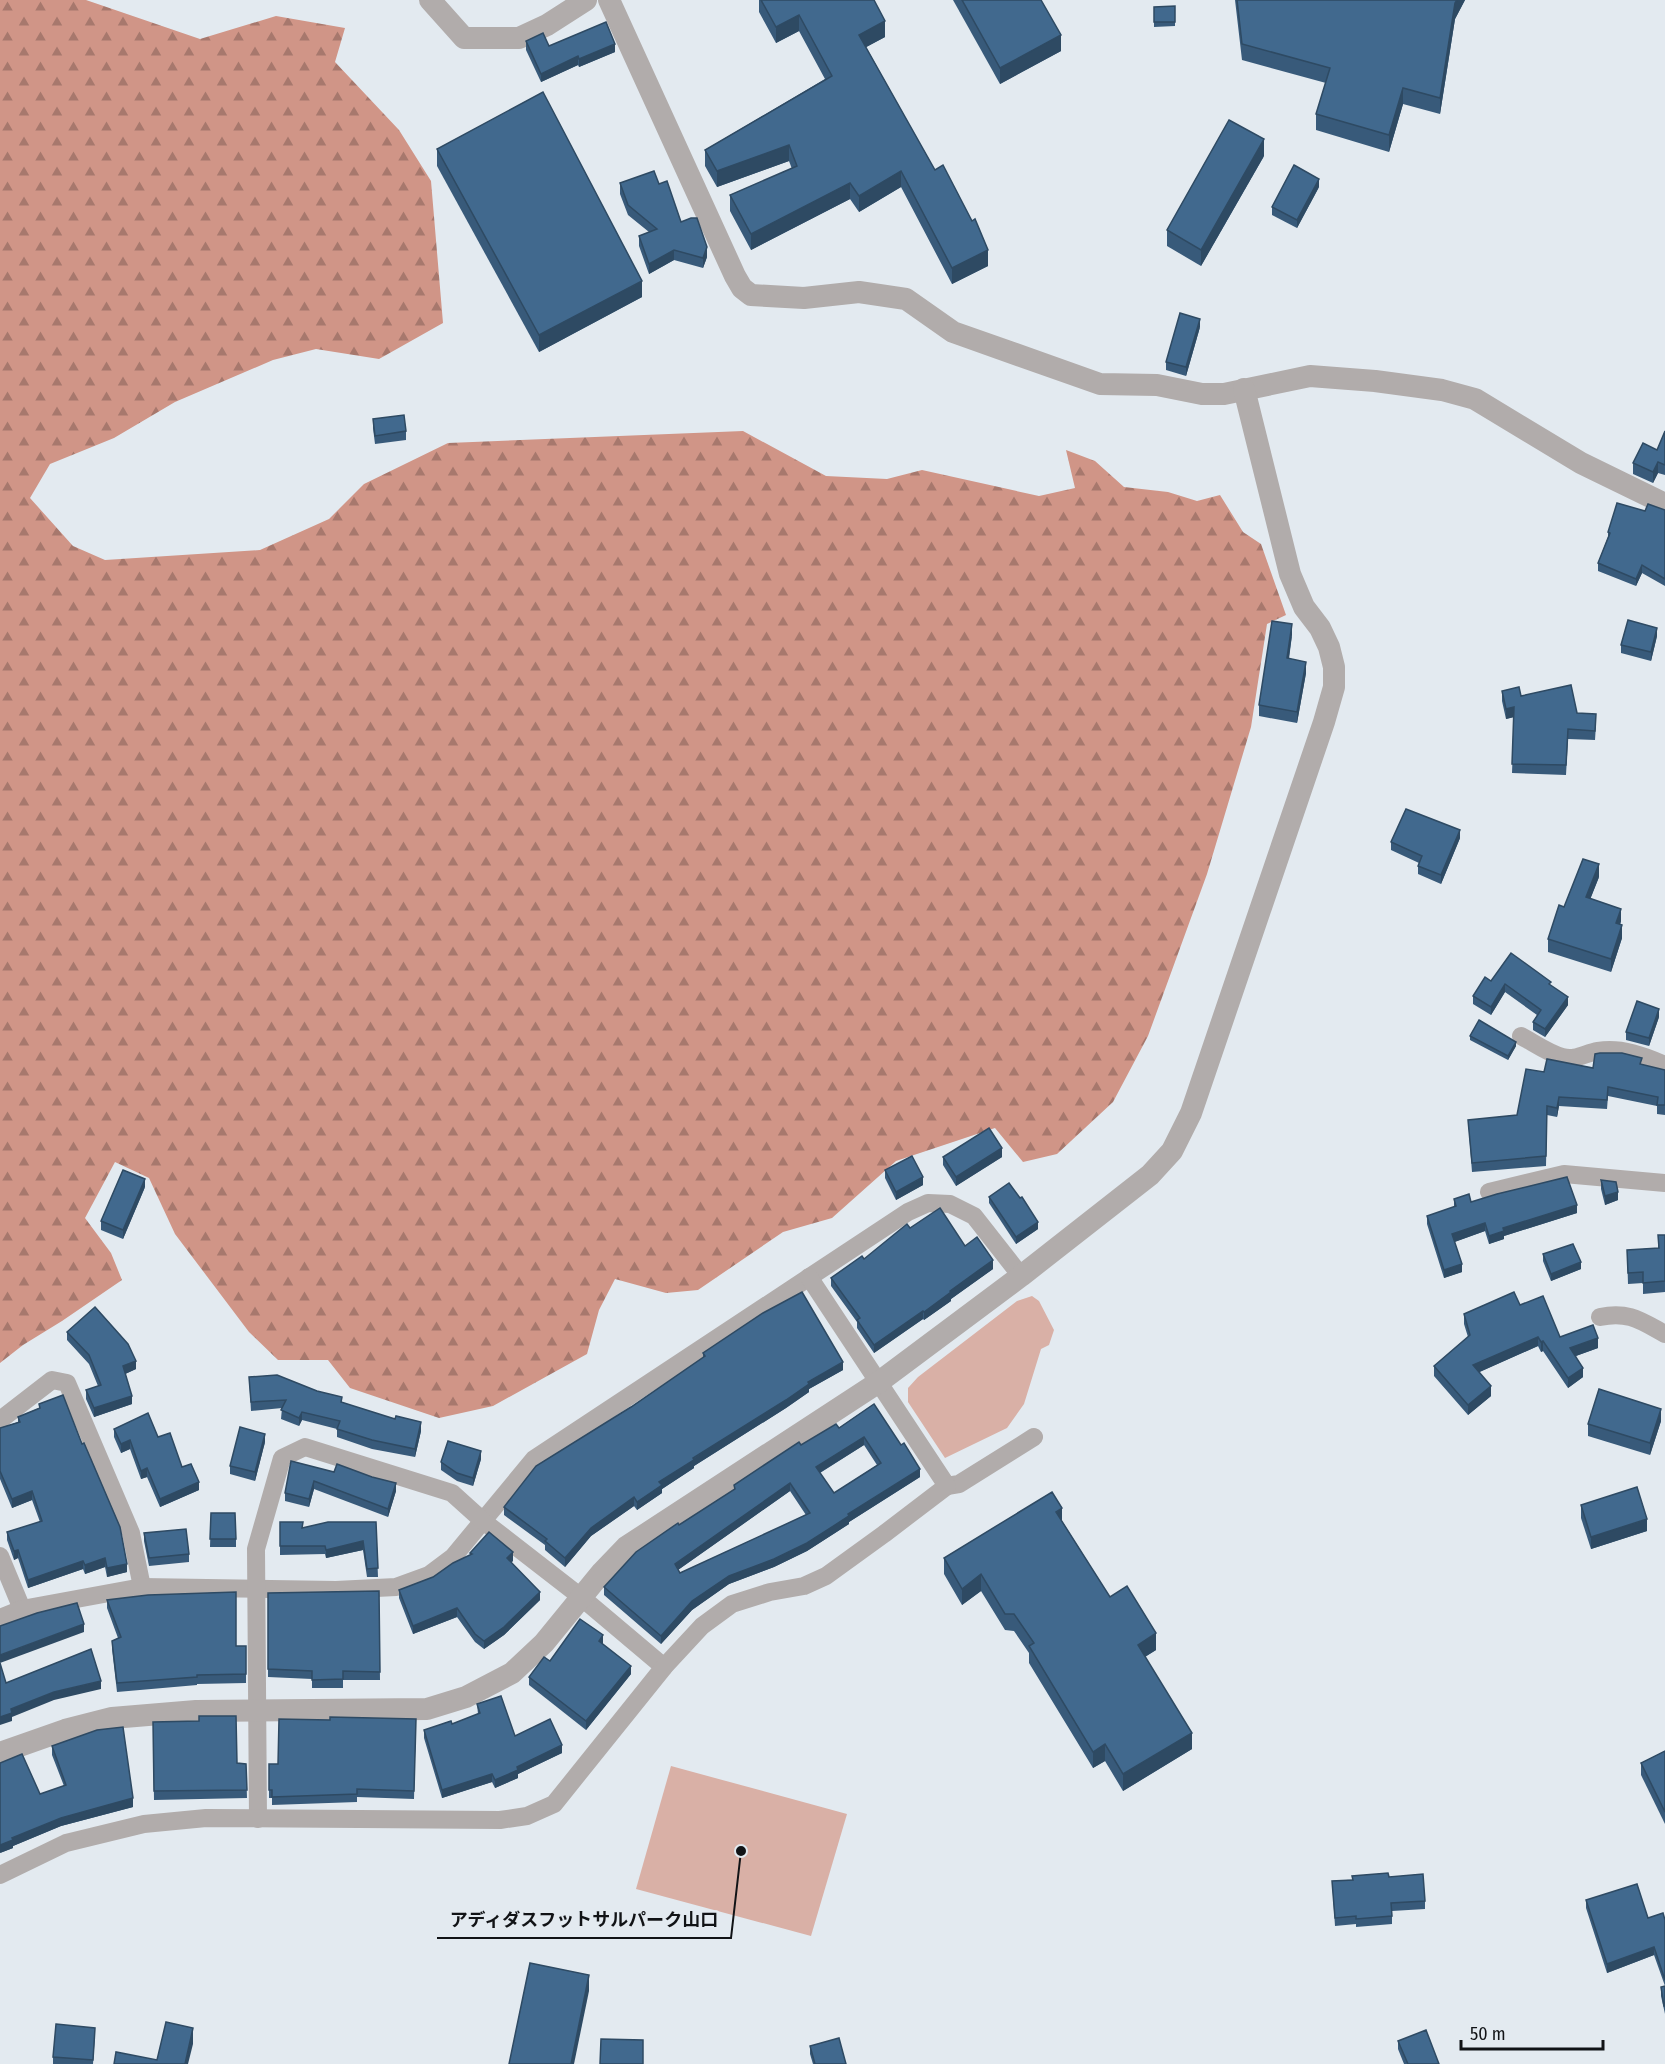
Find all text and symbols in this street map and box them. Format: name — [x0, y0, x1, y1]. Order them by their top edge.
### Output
callout: アディダスフットサルパーク山口 — [437, 1902, 731, 1938]
text: アディダスフットサルパーク山口 — [450, 1909, 718, 1931]
scale bar — [1461, 2013, 1604, 2051]
text: 50 m — [1470, 2023, 1506, 2045]

